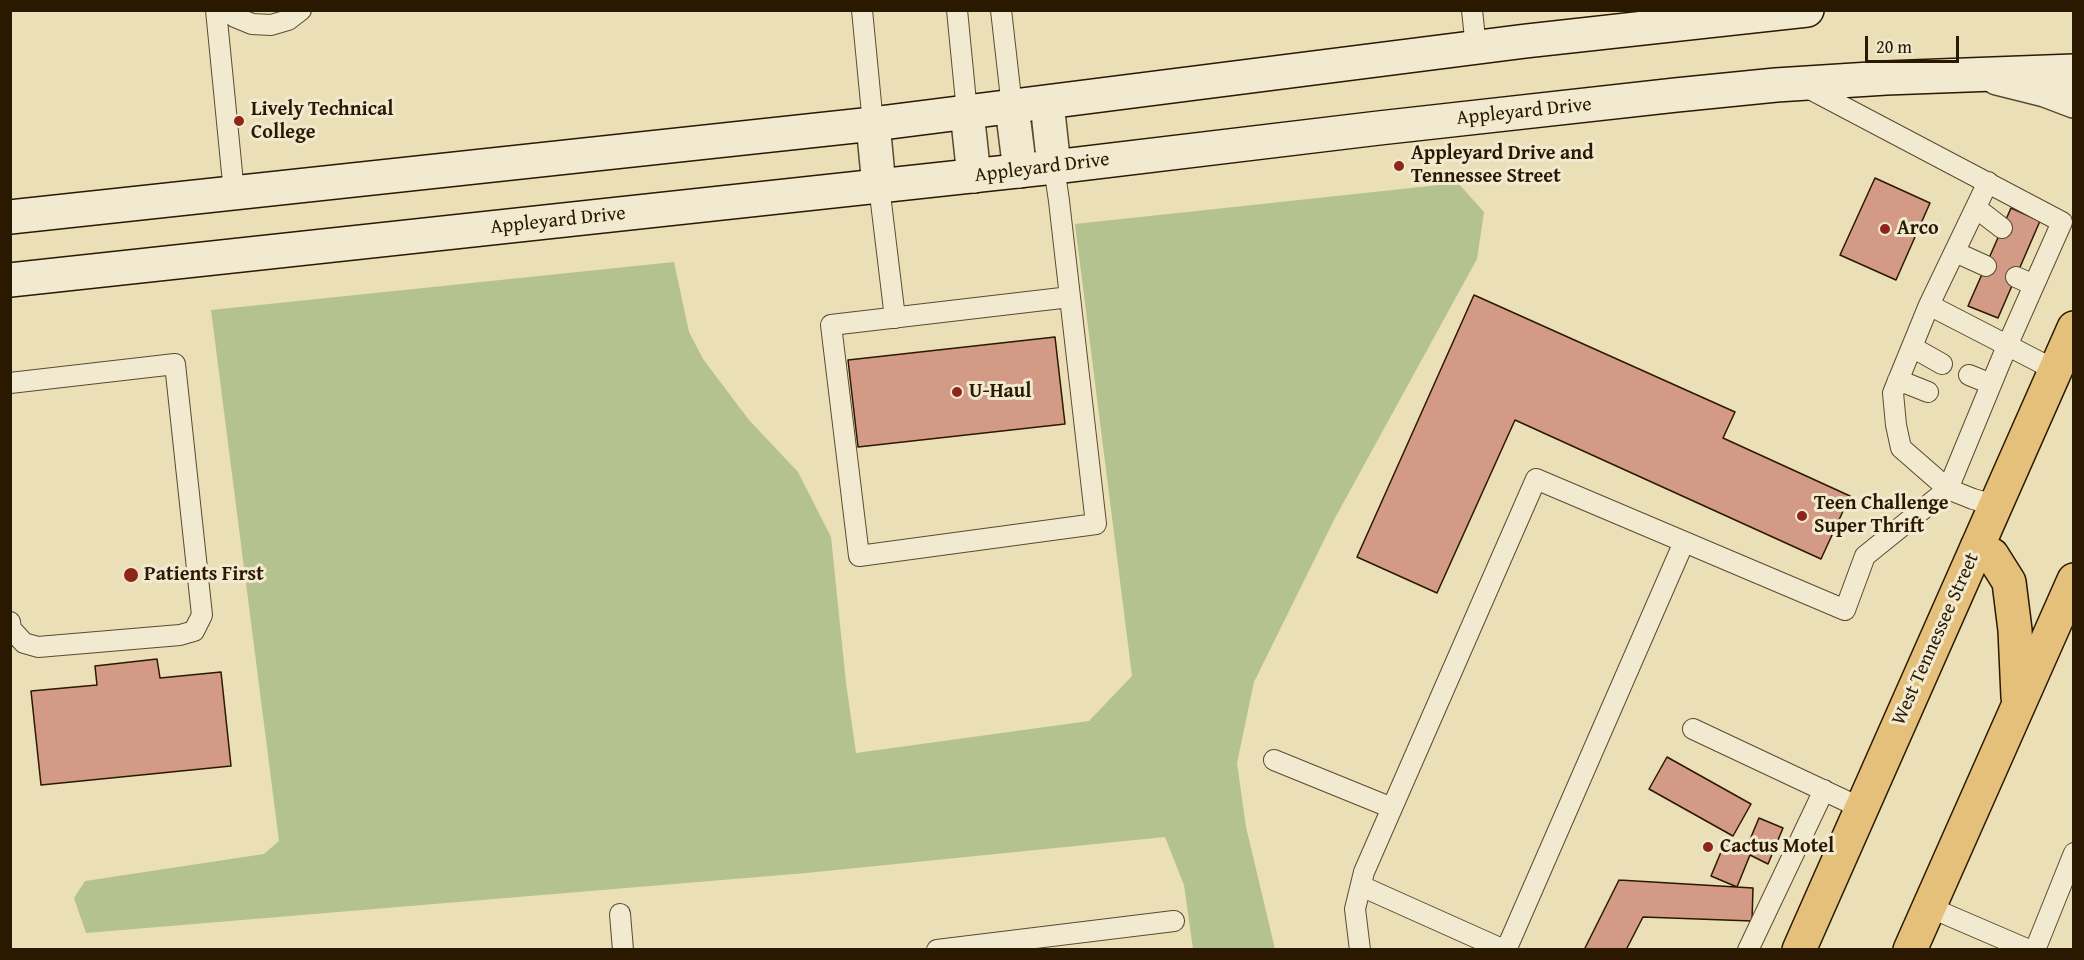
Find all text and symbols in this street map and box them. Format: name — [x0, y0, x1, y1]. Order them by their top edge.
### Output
scale bar — [1868, 24, 1962, 62]
text: 20 m — [1876, 33, 1912, 60]
street label: Appleyard Drive — [1455, 93, 1593, 131]
place label: Lively Technical College — [251, 98, 393, 145]
marker: Lively Technical College — [232, 114, 246, 128]
place label: Appleyard Drive and Tennessee Street — [1411, 142, 1594, 189]
street label: Appleyard Drive — [973, 148, 1111, 188]
marker: Appleyard Drive and Tennessee Street — [1392, 159, 1406, 173]
street label: Appleyard Drive — [489, 202, 627, 240]
place label: Arco — [1897, 217, 1939, 241]
marker: Arco — [1878, 222, 1892, 236]
place label: U-Haul — [969, 380, 1031, 404]
marker: U-Haul — [950, 385, 964, 399]
place label: Teen Challenge Super Thrift — [1814, 492, 1949, 539]
marker: Teen Challenge Super Thrift — [1795, 509, 1809, 523]
street label: West Tennessee Street — [1887, 549, 1985, 729]
place label: Patients First — [144, 563, 264, 587]
marker: Patients First — [122, 566, 140, 584]
place label: Cactus Motel — [1720, 835, 1834, 859]
marker: Cactus Motel — [1701, 840, 1715, 854]

